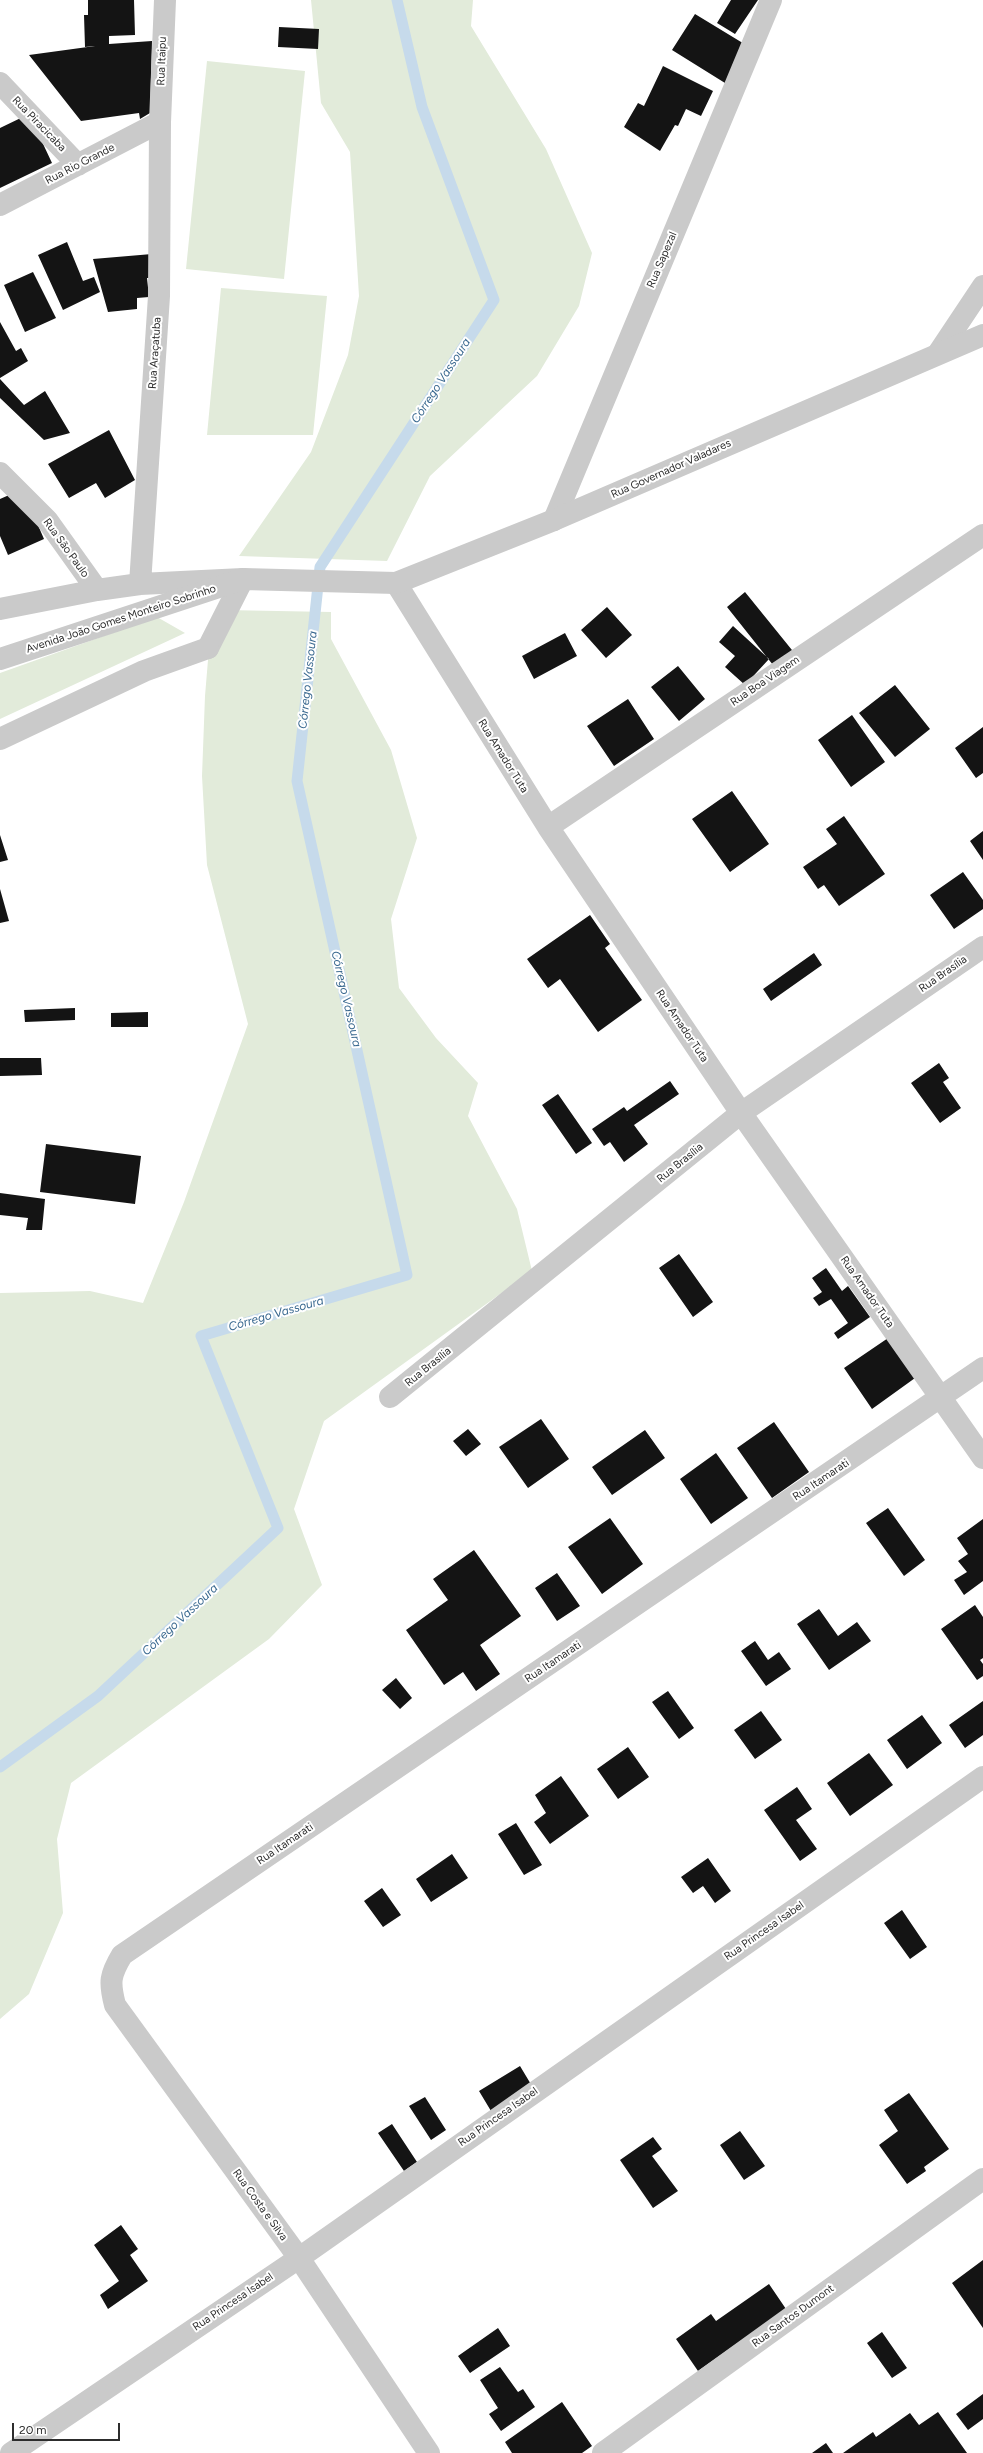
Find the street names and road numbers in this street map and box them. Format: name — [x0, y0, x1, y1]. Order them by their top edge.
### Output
street label: Rua Itaipu — [155, 36, 169, 86]
street label: Rua Piracicaba — [9, 94, 69, 154]
street label: Rua Rio Grande — [43, 141, 117, 187]
street label: Rua Sapezal — [644, 230, 680, 290]
street label: Rua Araçatuba — [146, 317, 164, 389]
street label: Rua Governador Valadares — [609, 437, 733, 501]
street label: Rua São Paulo — [40, 516, 92, 580]
street label: Avenida João Gomes Monteiro Sobrinho — [24, 582, 218, 656]
street label: Rua Boa Viagem — [728, 653, 802, 709]
street label: Rua Amador Tuta — [475, 717, 531, 795]
street label: Rua Brasília — [916, 953, 970, 995]
street label: Rua Amador Tuta — [653, 987, 711, 1065]
street label: Rua Brasília — [654, 1140, 706, 1186]
street label: Rua Amador Tuta — [837, 1254, 897, 1330]
street label: Rua Brasília — [402, 1344, 454, 1390]
street label: Rua Itamarati — [790, 1456, 852, 1504]
street label: Rua Itamarati — [522, 1638, 584, 1686]
street label: Rua Itamarati — [254, 1820, 316, 1868]
street label: Rua Princesa Isabel — [722, 1899, 806, 1963]
street label: Rua Princesa Isabel — [456, 2085, 540, 2149]
street label: Rua Costa e Silva — [230, 2167, 290, 2243]
street label: Rua Princesa Isabel — [190, 2270, 276, 2334]
street label: Rua Santos Dumont — [749, 2282, 837, 2350]

